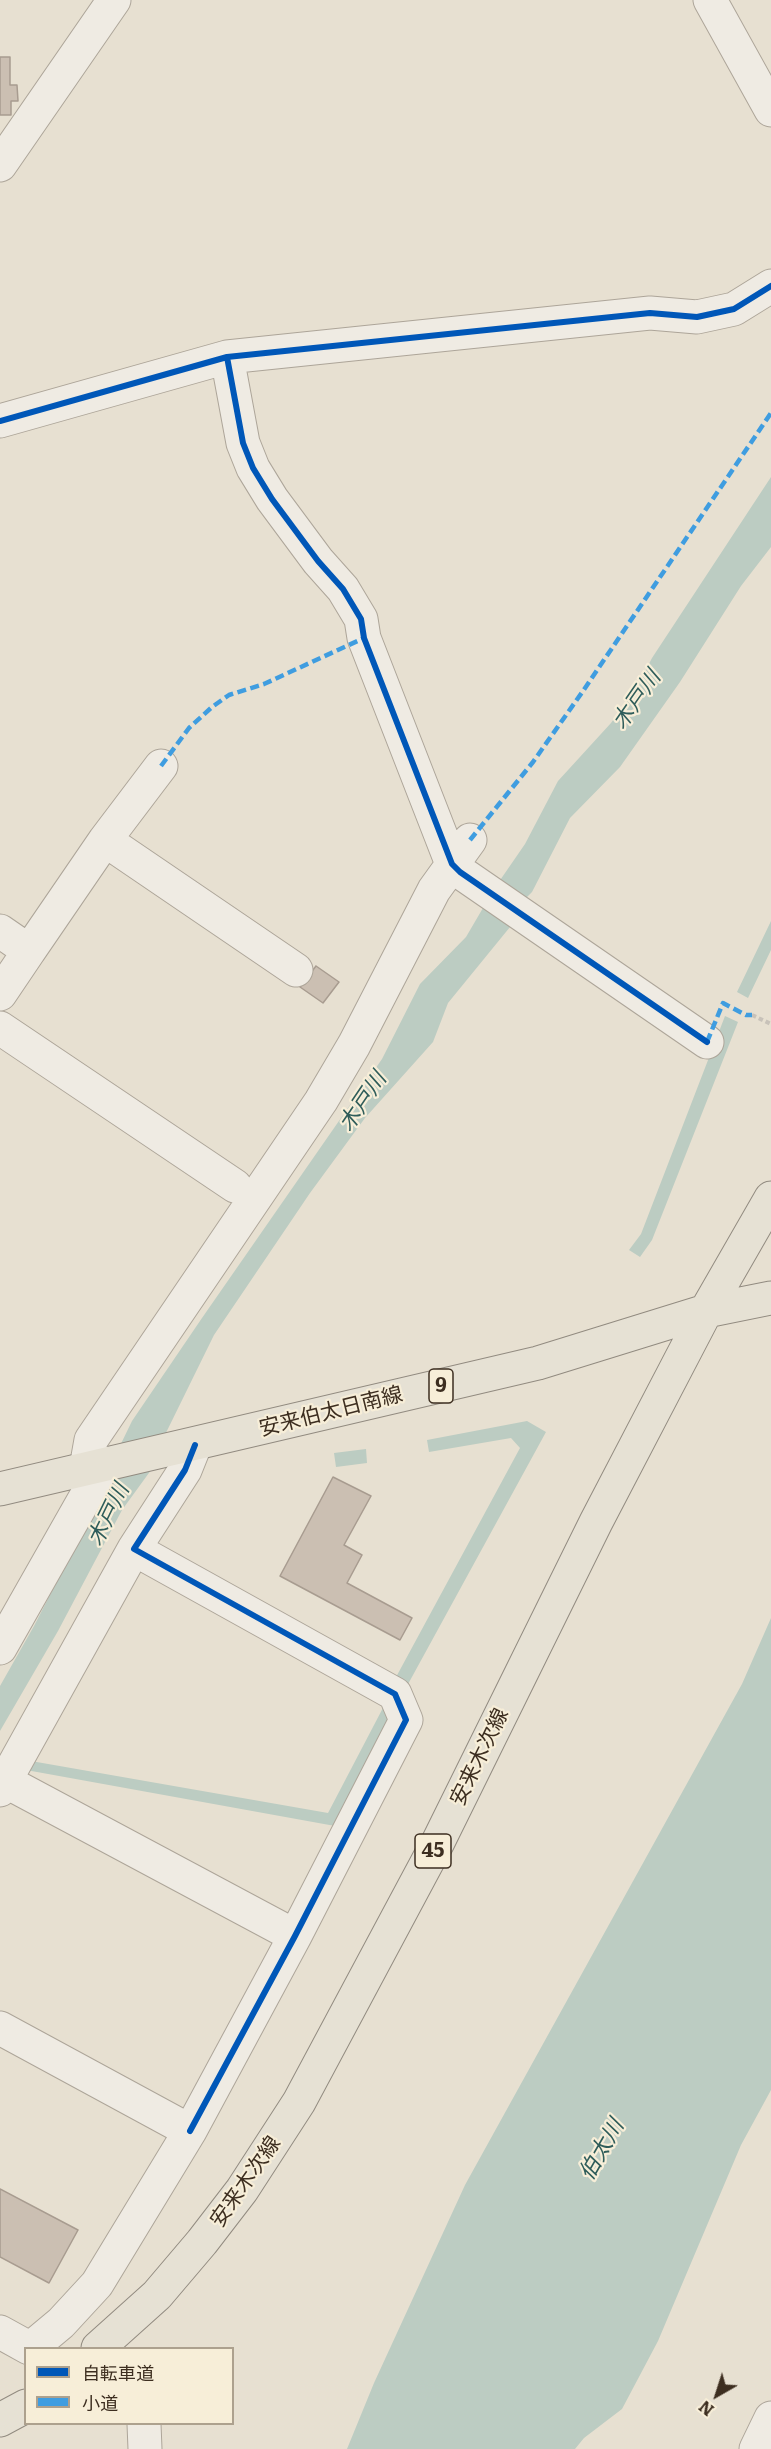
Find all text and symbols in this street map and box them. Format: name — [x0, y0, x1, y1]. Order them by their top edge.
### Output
water label: 木戸川 — [607, 665, 667, 735]
water label: 木戸川 — [334, 1067, 392, 1137]
road number: 9 — [429, 1369, 453, 1403]
street label: 安来伯太日南線 — [257, 1382, 405, 1442]
water label: 木戸川 — [83, 1480, 135, 1550]
street label: 安来木次線 — [446, 1704, 514, 1810]
road number: 45 — [415, 1834, 451, 1868]
water label: 伯太川 — [574, 2115, 630, 2185]
street label: 安来木次線 — [206, 2132, 286, 2232]
legend — [24, 2347, 234, 2425]
text: 自転車道 — [82, 2359, 154, 2386]
north arrow — [687, 2365, 747, 2425]
text: 小道 — [82, 2389, 118, 2416]
text: N — [693, 2395, 718, 2423]

